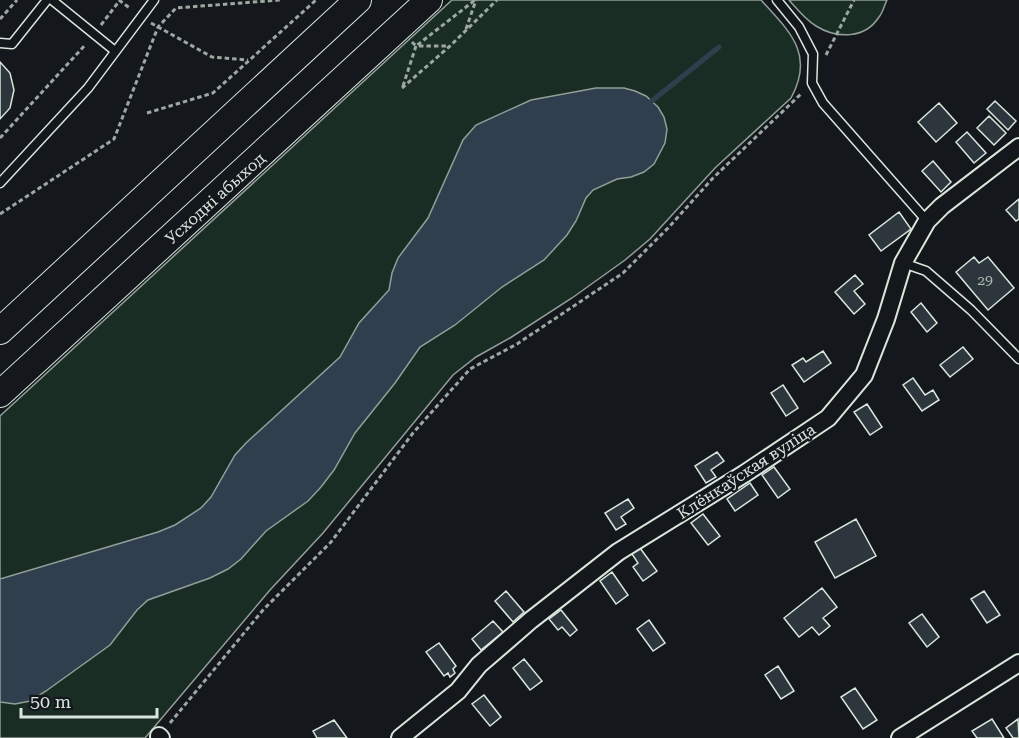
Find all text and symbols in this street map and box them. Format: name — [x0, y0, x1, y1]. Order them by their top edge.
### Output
street label: Усходні абыход — [162, 149, 269, 248]
house number: 29 — [977, 272, 993, 288]
street label: Клёнкаўская вуліца — [674, 420, 819, 523]
scale bar — [21, 681, 158, 719]
text: 50 m — [30, 691, 71, 712]

